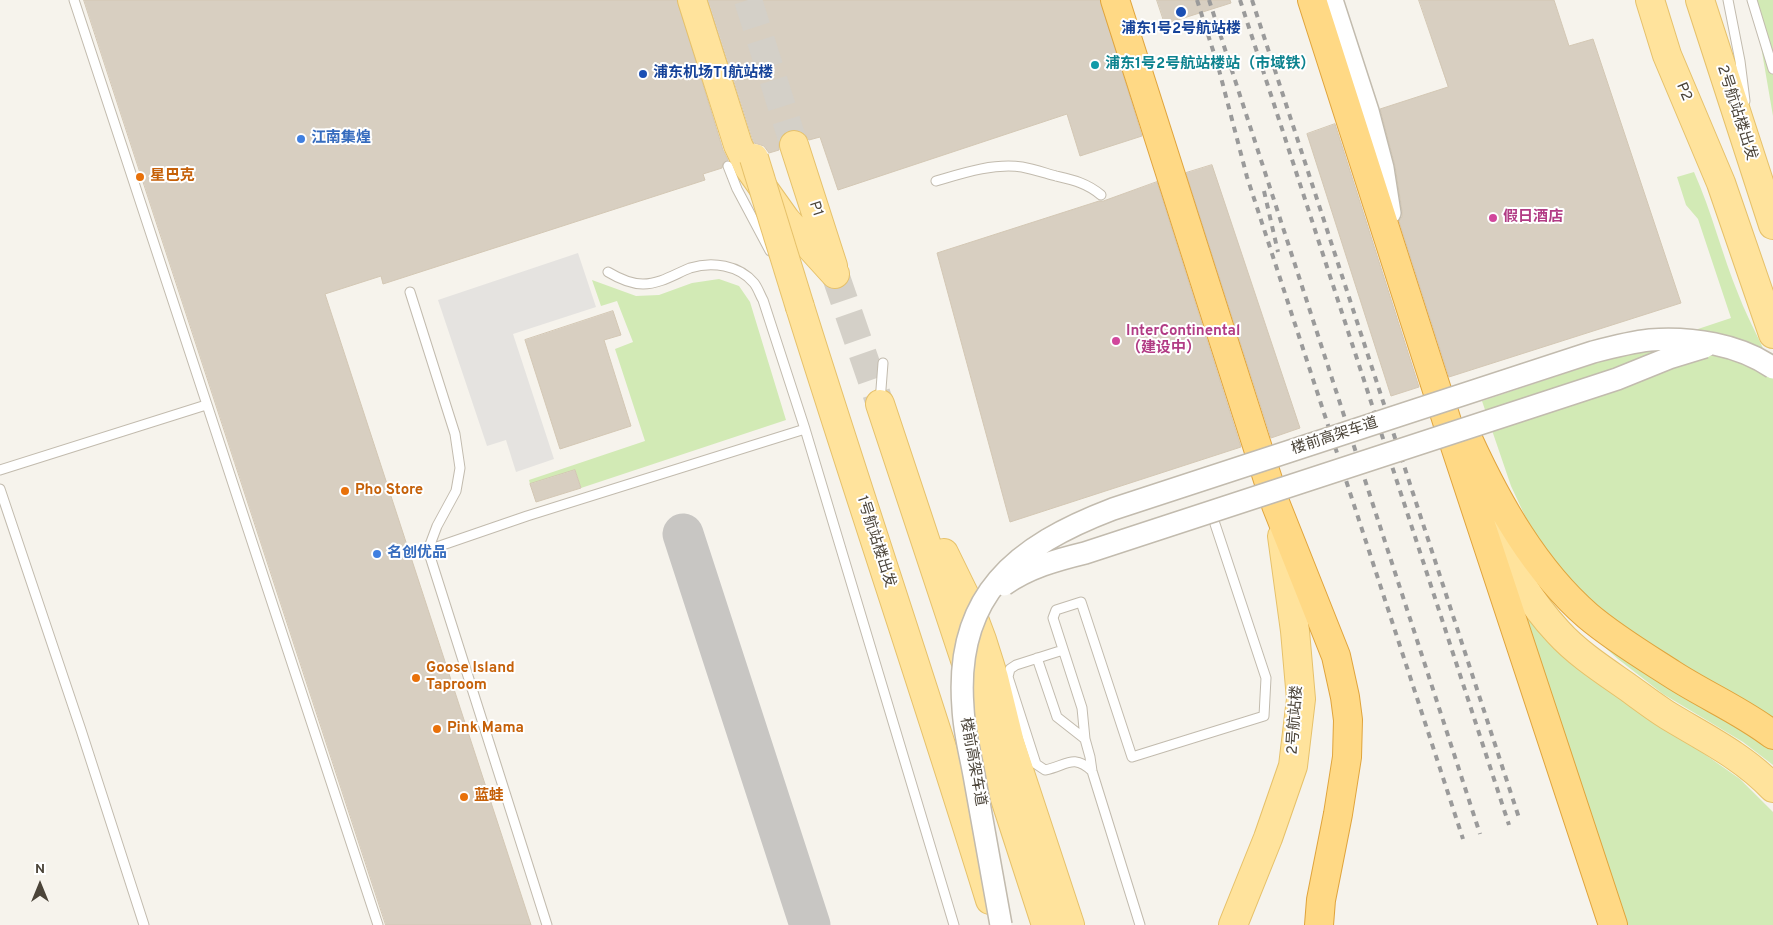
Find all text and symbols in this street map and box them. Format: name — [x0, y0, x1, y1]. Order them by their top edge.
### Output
marker: 浦东1号2号航站楼 — [1174, 5, 1188, 19]
place label: 浦东1号2号航站楼 — [1121, 21, 1241, 39]
place label: 浦东1号2号航站楼站（市域铁） — [1105, 56, 1315, 74]
marker: 浦东1号2号航站楼站（市域铁） — [1089, 59, 1101, 71]
street label: 2号航站楼出发 — [1712, 63, 1760, 163]
place label: 浦东机场T1航站楼 — [653, 65, 773, 83]
marker: 浦东机场T1航站楼 — [637, 68, 649, 80]
street label: P2 — [1671, 80, 1695, 104]
place label: 江南集煌 — [311, 130, 371, 148]
marker: 江南集煌 — [295, 133, 307, 145]
place label: 星巴克 — [150, 168, 195, 186]
marker: 星巴克 — [134, 171, 146, 183]
street label: P1 — [804, 199, 826, 219]
place label: 假日酒店 — [1503, 209, 1563, 227]
marker: 假日酒店 — [1487, 212, 1499, 224]
place label: InterContinental （建设中） — [1126, 323, 1240, 358]
marker: InterContinental （建设中） — [1110, 335, 1122, 347]
street label: 楼前高架车道 — [1289, 415, 1381, 459]
place label: Pho Store — [355, 482, 423, 500]
marker: Pho Store — [339, 485, 351, 497]
street label: 1号航站楼出发 — [852, 494, 898, 590]
place label: 名创优品 — [387, 545, 447, 563]
marker: 名创优品 — [371, 548, 383, 560]
place label: Goose Island Taproom — [426, 660, 515, 695]
marker: Goose Island Taproom — [410, 672, 422, 684]
street label: 2号航站楼 — [1285, 685, 1307, 755]
street label: 楼前高架车道 — [955, 716, 989, 808]
place label: Pink Mama — [447, 720, 524, 738]
marker: Pink Mama — [431, 723, 443, 735]
place label: 蓝蛙 — [474, 788, 504, 806]
marker: 蓝蛙 — [458, 791, 470, 803]
north arrow — [15, 860, 65, 910]
text: N — [35, 861, 45, 878]

